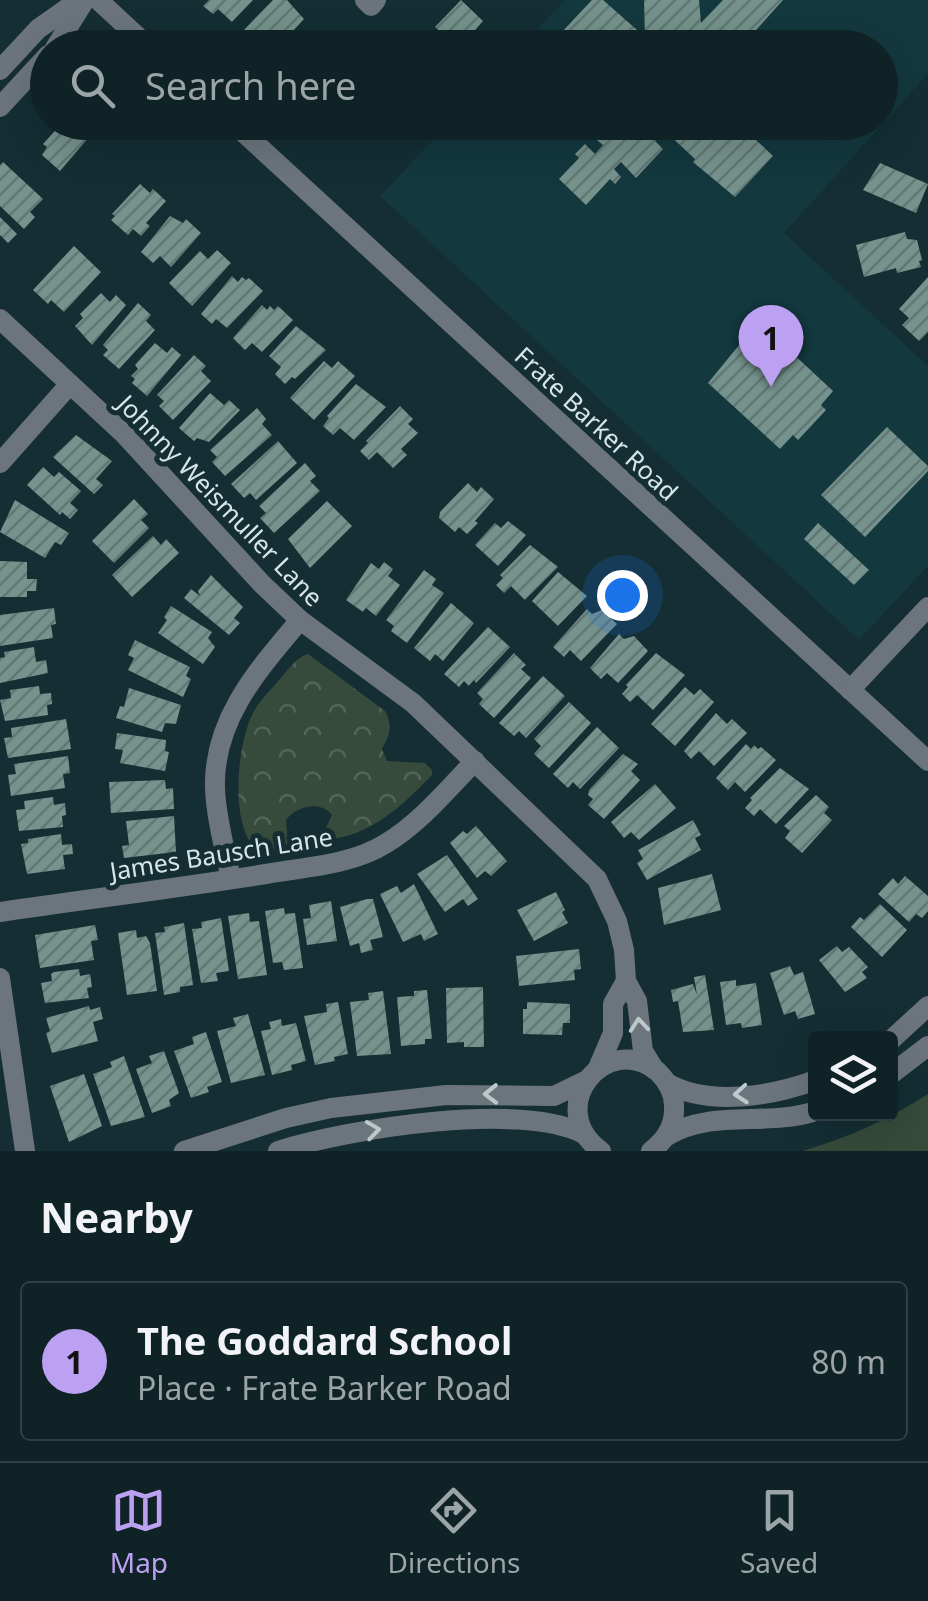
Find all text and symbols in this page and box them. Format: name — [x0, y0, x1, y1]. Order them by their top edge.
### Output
search box — [30, 30, 898, 140]
icon: search — [65, 58, 120, 113]
text: Search here — [145, 59, 356, 111]
pin: 1 — [738, 304, 804, 387]
street label: Frate Barker Road — [508, 338, 686, 508]
street label: Johnny Weismuller Lane — [109, 385, 331, 613]
your location — [597, 570, 648, 621]
street label: James Bausch Lane — [105, 819, 335, 888]
one-way arrow — [629, 1017, 650, 1033]
map controls — [808, 1031, 898, 1121]
button: layers — [808, 1031, 898, 1121]
one-way arrow — [732, 1083, 748, 1104]
one-way arrow — [483, 1084, 499, 1105]
one-way arrow — [365, 1121, 381, 1142]
text: Nearby — [40, 1188, 193, 1245]
text: The Goddard School — [137, 1314, 512, 1366]
text: 1 — [65, 1340, 84, 1383]
text: 80 m — [811, 1340, 886, 1383]
text: Place · Frate Barker Road — [137, 1366, 512, 1409]
tab: Map — [110, 1483, 168, 1581]
tab: Directions — [388, 1483, 520, 1581]
tab: Saved — [740, 1483, 818, 1581]

